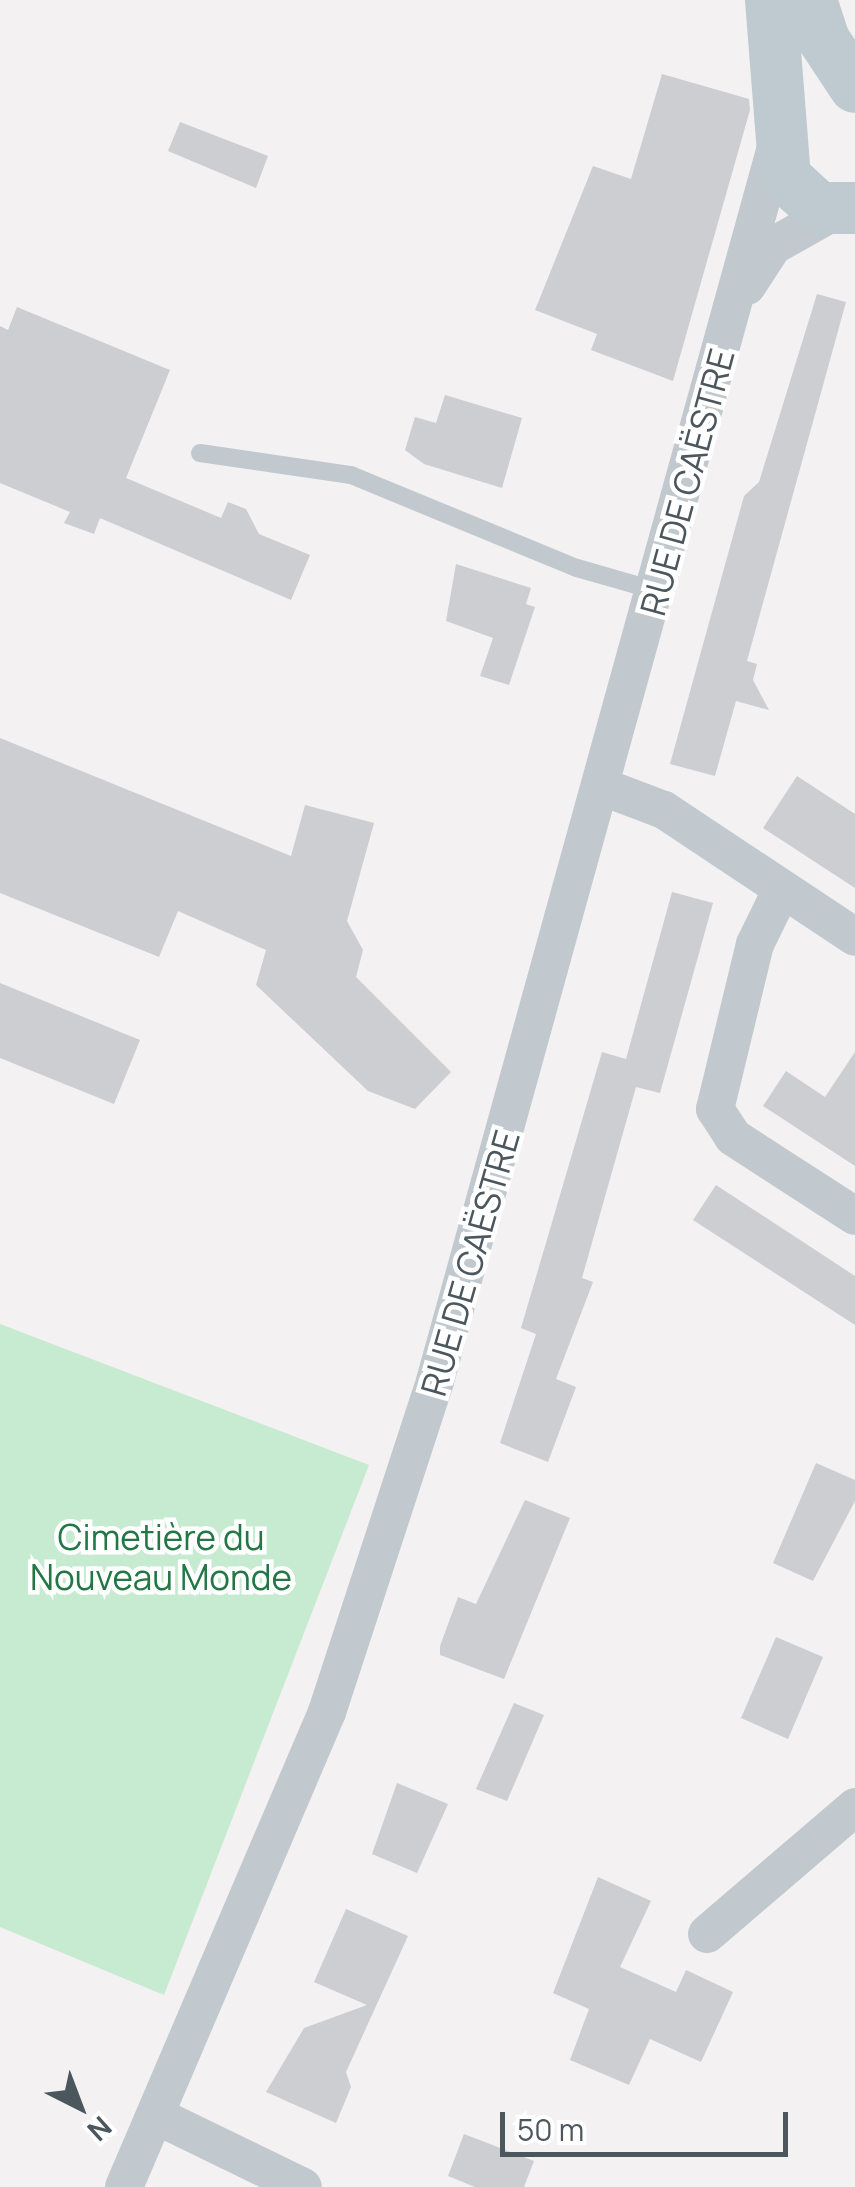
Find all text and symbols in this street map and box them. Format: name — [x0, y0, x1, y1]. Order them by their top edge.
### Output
street label: RUE DE CAËSTRE — [631, 344, 743, 620]
street label: RUE DE CAËSTRE — [412, 1125, 528, 1401]
park label: Cimetière du Nouveau Monde — [30, 1516, 292, 1598]
north arrow — [30, 2057, 130, 2157]
scale bar — [505, 2092, 792, 2154]
text: N — [80, 2108, 120, 2150]
text: 50 m — [517, 2109, 584, 2150]

